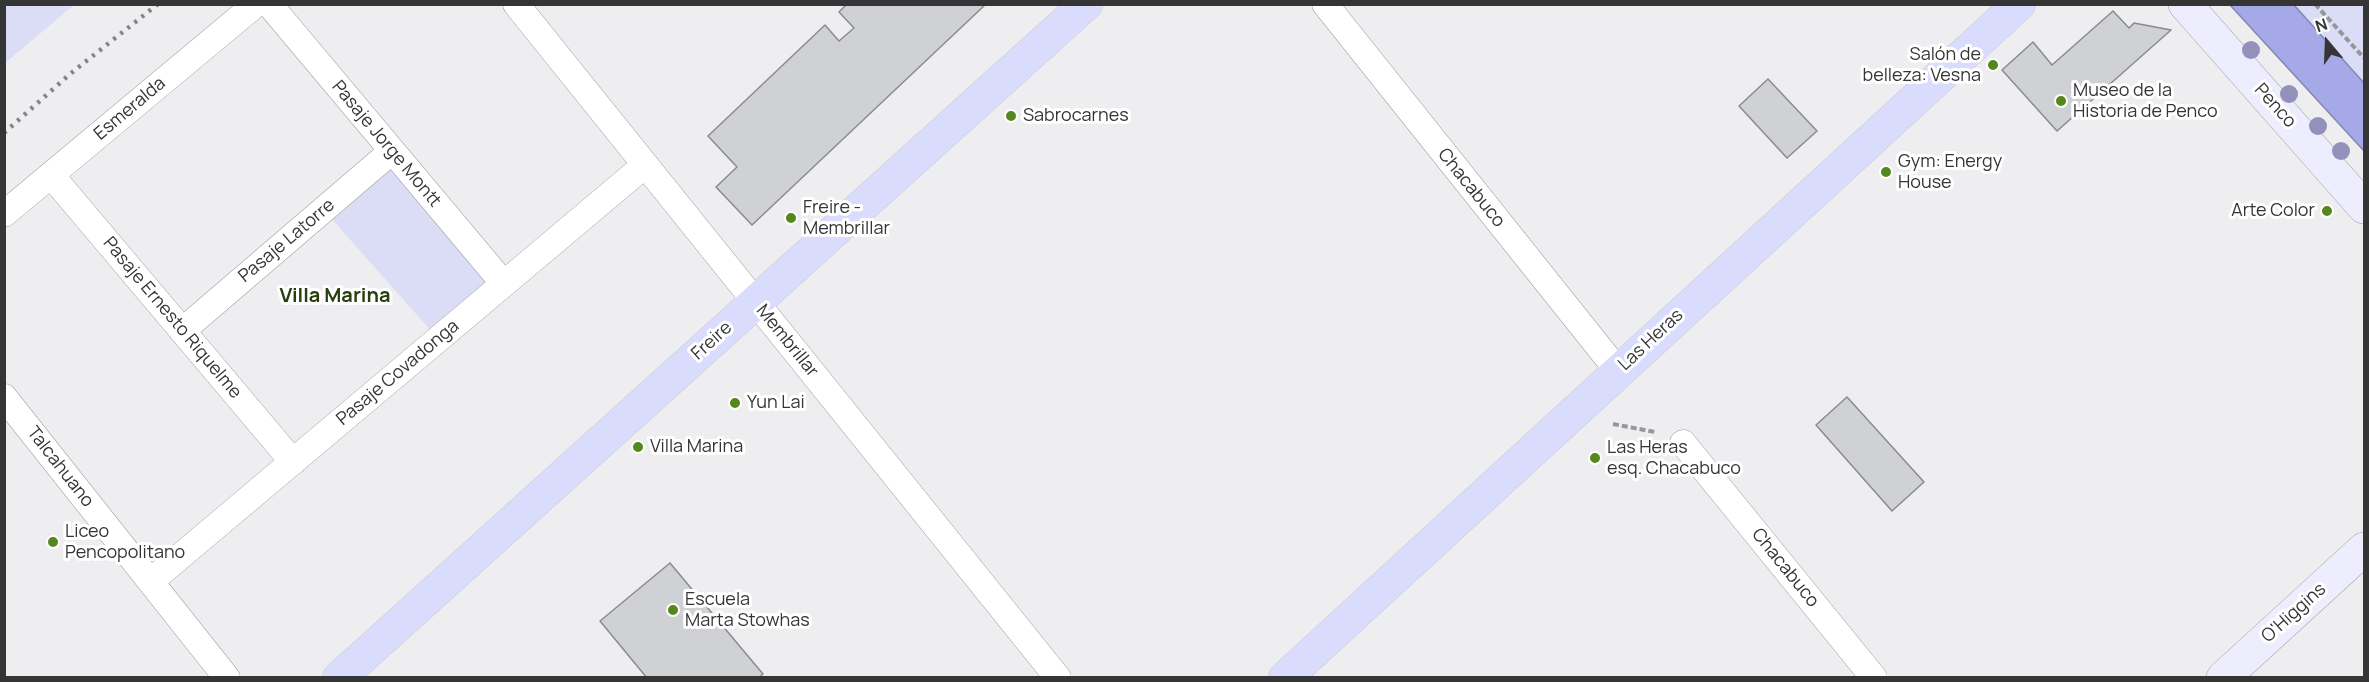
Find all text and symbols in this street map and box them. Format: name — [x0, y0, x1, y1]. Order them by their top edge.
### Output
north arrow — [2297, 12, 2357, 72]
text: N — [2312, 13, 2330, 37]
place label: Salón de belleza: Vesna — [1862, 44, 1981, 86]
marker: Salón de belleza: Vesna — [1986, 58, 2000, 72]
street label: Esmeralda — [90, 73, 170, 145]
street label: Pasaje Jorge Montt — [327, 76, 445, 212]
street label: Penco — [2250, 79, 2300, 133]
place label: Museo de la Historia de Penco — [2073, 80, 2218, 122]
marker: Museo de la Historia de Penco — [2054, 94, 2068, 108]
place label: Sabrocarnes — [1023, 105, 1129, 127]
marker: Sabrocarnes — [1004, 109, 1018, 123]
street label: Chacabuco — [1433, 144, 1509, 232]
place label: Gym: Energy House — [1898, 151, 2002, 194]
marker: Gym: Energy House — [1879, 165, 1893, 179]
street label: Pasaje Latorre — [235, 195, 339, 287]
place label: Freire - Membrillar — [803, 197, 890, 240]
place label: Arte Color — [2231, 200, 2315, 222]
marker: Arte Color — [2320, 204, 2334, 218]
marker: Freire - Membrillar — [784, 211, 798, 225]
street label: Pasaje Ernesto Riquelme — [98, 233, 246, 403]
district label: Villa Marina — [280, 284, 390, 308]
street label: Membrillar — [751, 300, 823, 382]
street label: Las Heras — [1614, 305, 1688, 375]
street label: Pasaje Covadonga — [332, 316, 464, 430]
street label: Freire — [687, 317, 737, 365]
place label: Yun Lai — [747, 392, 805, 414]
marker: Yun Lai — [728, 396, 742, 410]
street label: Talcahuano — [22, 422, 98, 512]
place label: Villa Marina — [650, 436, 743, 458]
place label: Las Heras esq. Chacabuco — [1607, 437, 1741, 480]
marker: Villa Marina — [631, 440, 645, 454]
marker: Las Heras esq. Chacabuco — [1588, 451, 1602, 465]
place label: Liceo Pencopolitano — [65, 521, 185, 564]
street label: Chacabuco — [1747, 524, 1823, 612]
marker: Liceo Pencopolitano — [46, 535, 60, 549]
street label: O'Higgins — [2257, 579, 2331, 647]
place label: Escuela Marta Stowhas — [685, 589, 810, 632]
marker: Escuela Marta Stowhas — [666, 603, 680, 617]

